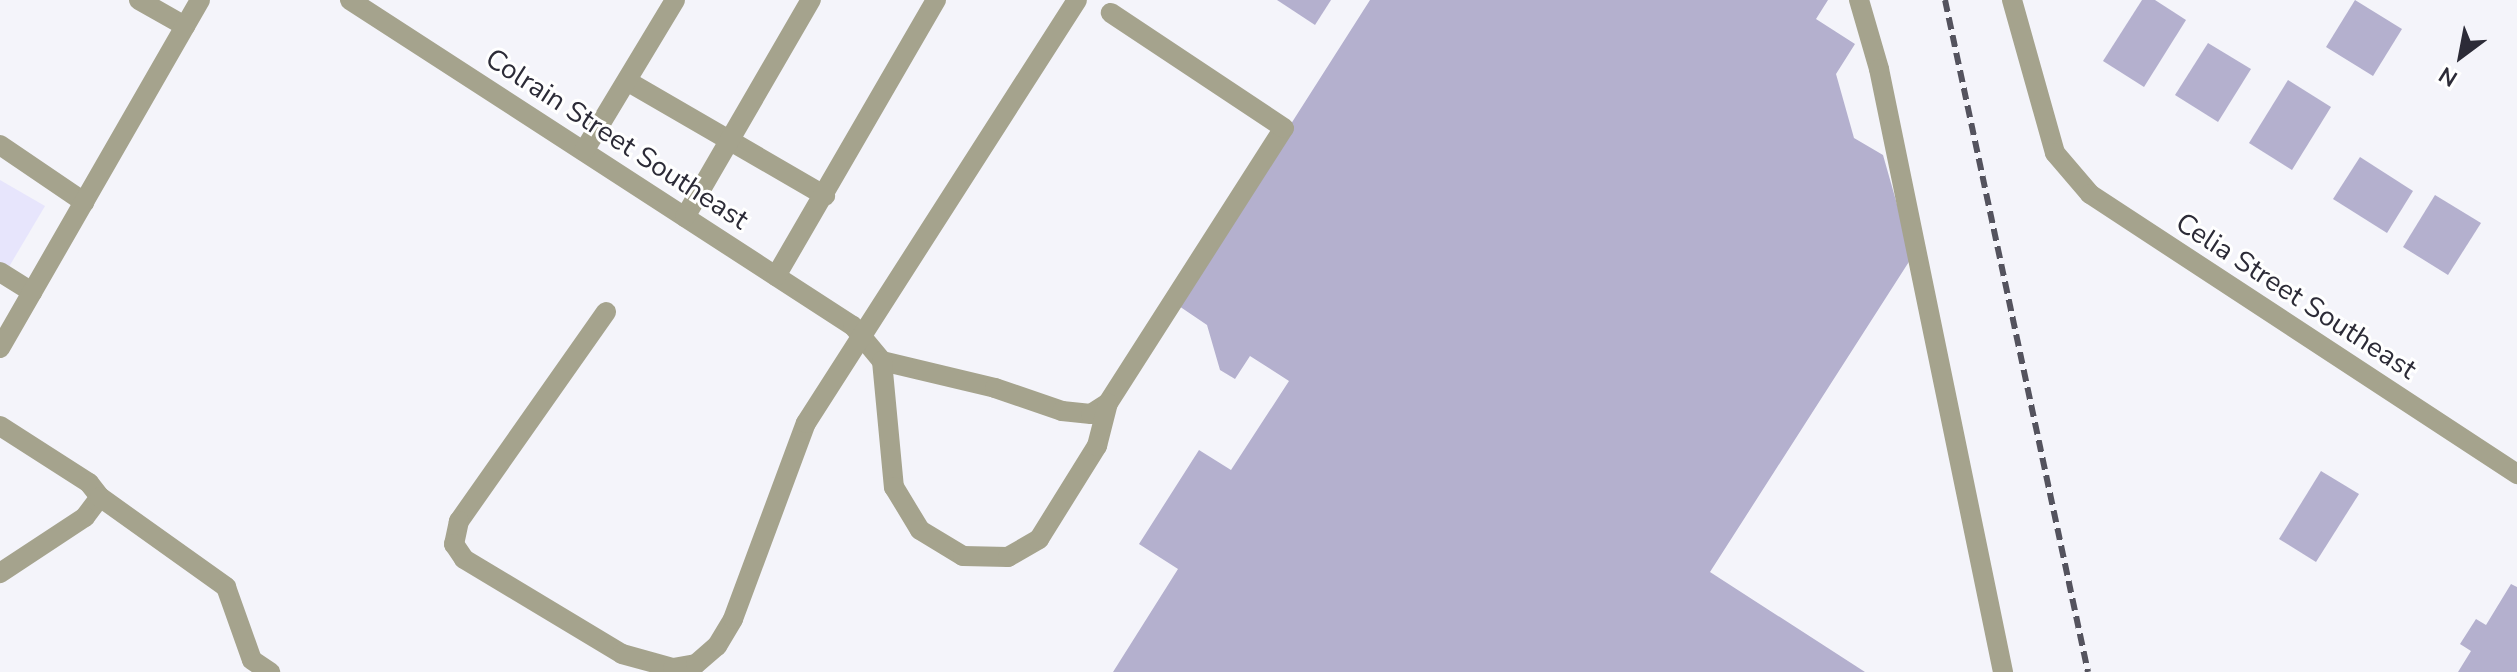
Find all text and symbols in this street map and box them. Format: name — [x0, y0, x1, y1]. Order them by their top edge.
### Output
north arrow — [2421, 16, 2501, 96]
street label: Colrain Street Southeast — [479, 41, 755, 237]
text: N — [2433, 59, 2463, 93]
street label: Celia Street Southeast — [2169, 206, 2423, 386]

